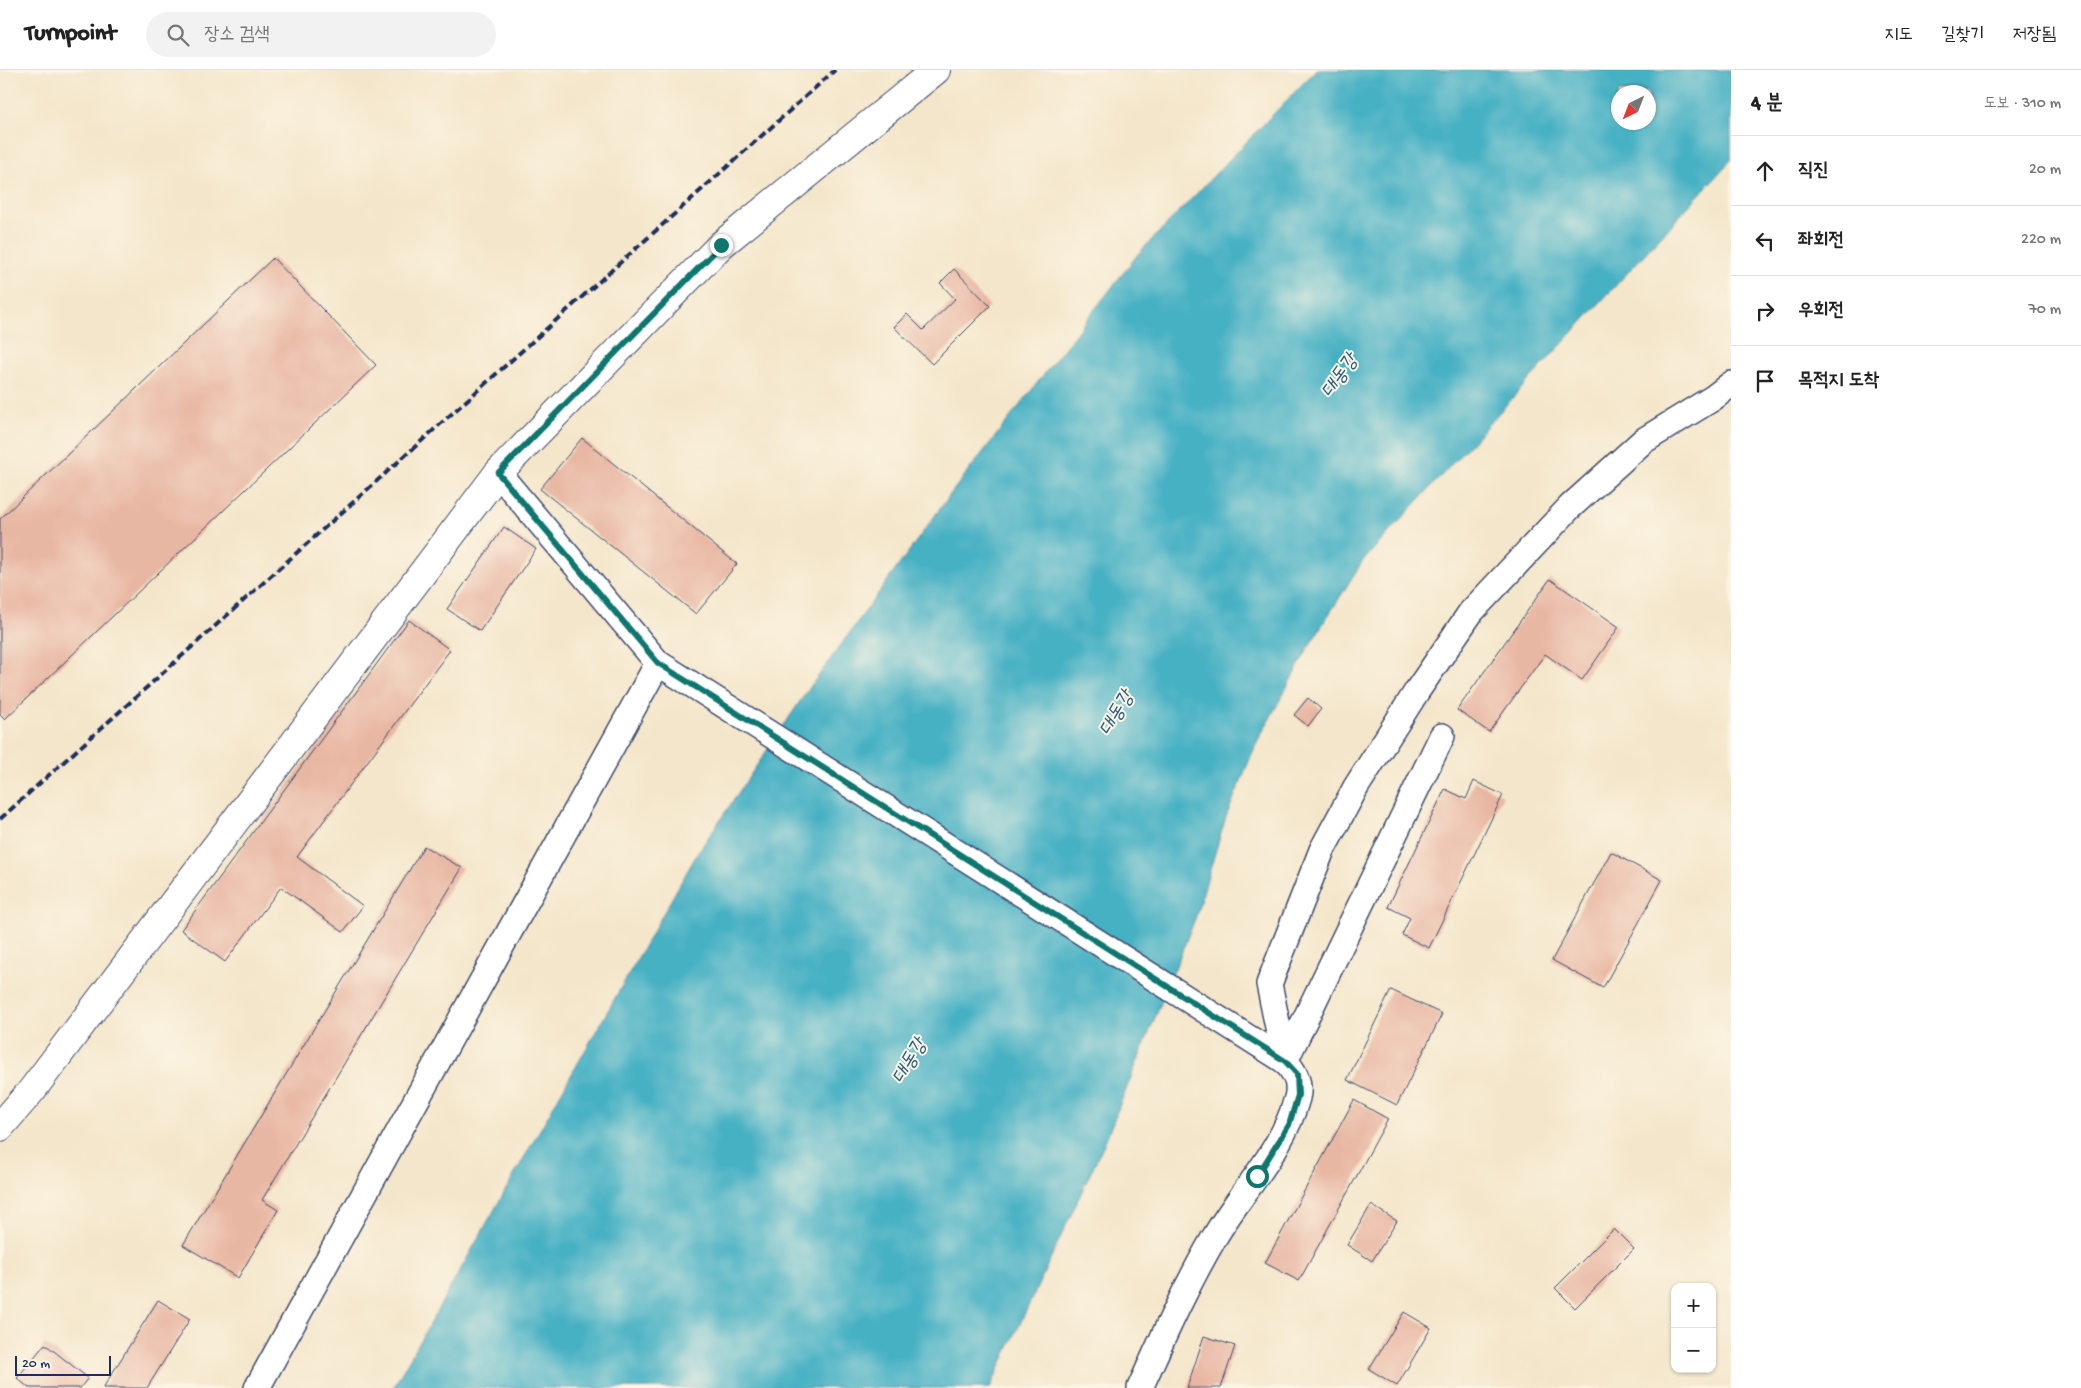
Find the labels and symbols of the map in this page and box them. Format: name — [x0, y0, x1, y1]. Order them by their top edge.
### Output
north arrow — [1611, 85, 1656, 130]
route end — [710, 234, 733, 257]
water label: 대동강 — [1318, 348, 1366, 403]
water label: 대동강 — [1096, 685, 1142, 741]
water label: 대동강 — [889, 1033, 935, 1089]
route start — [1246, 1165, 1269, 1188]
scale bar — [15, 1353, 111, 1376]

